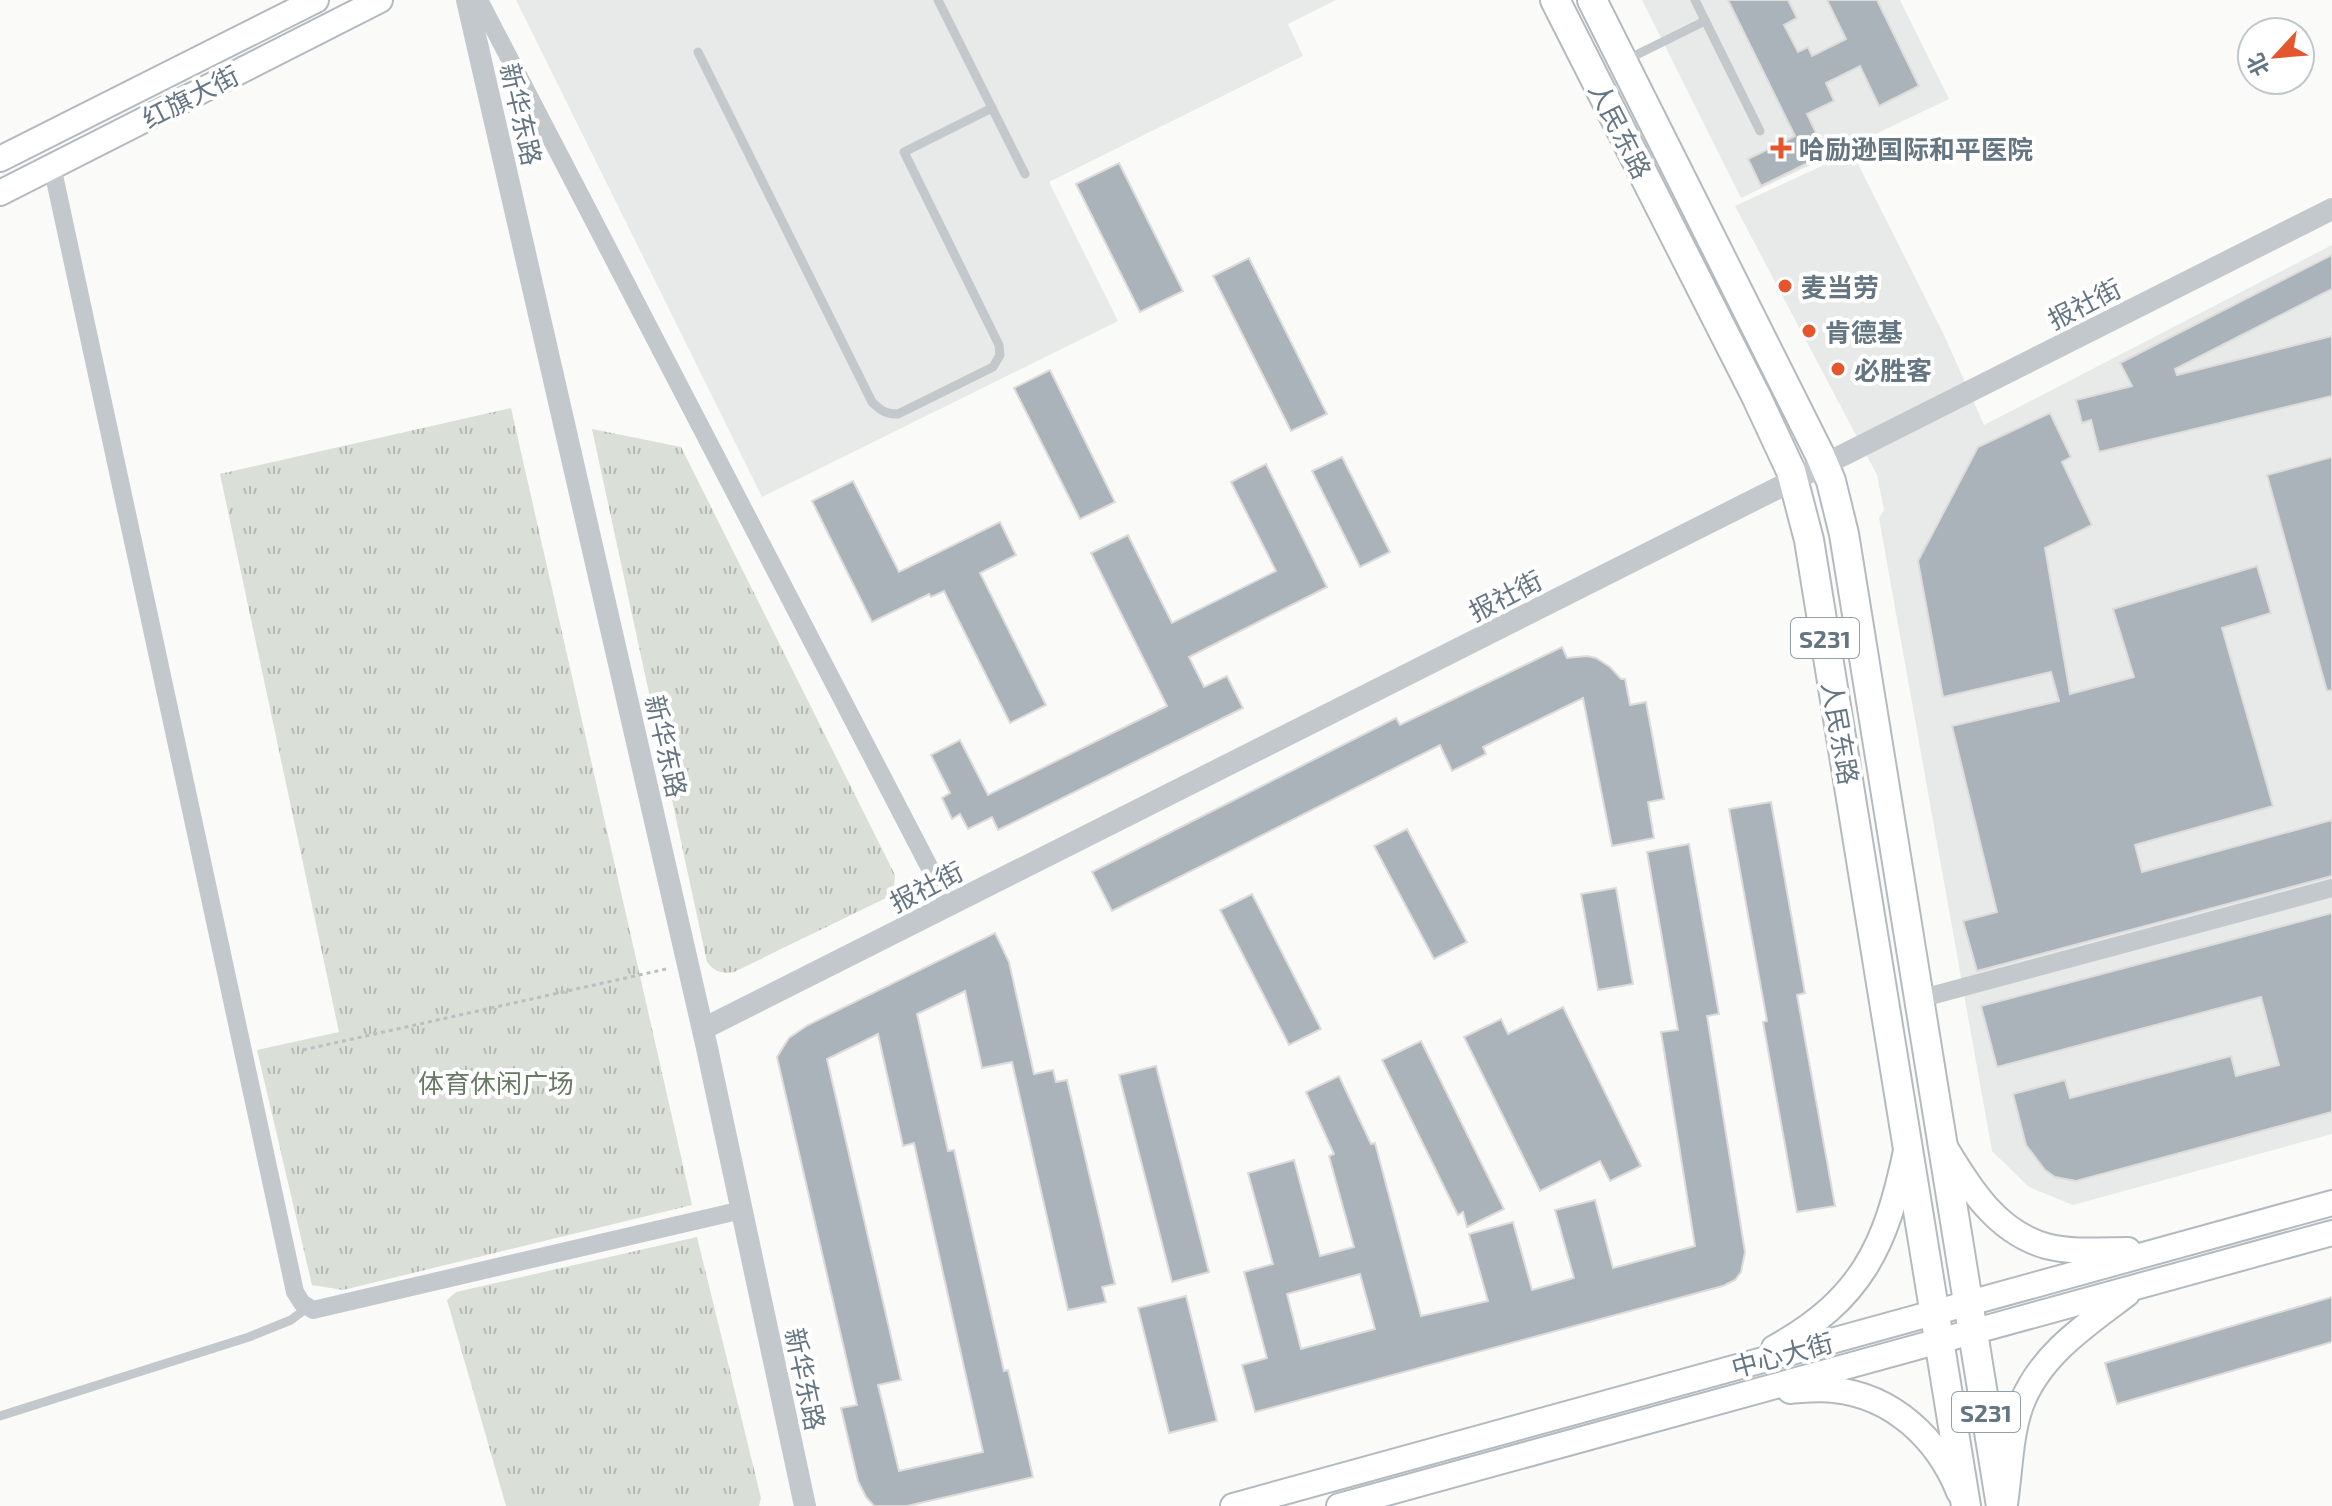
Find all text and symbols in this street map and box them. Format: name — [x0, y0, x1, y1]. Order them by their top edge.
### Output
north arrow — [2236, 16, 2316, 96]
text: 北 — [2241, 50, 2274, 81]
street label: 红旗大街 — [137, 59, 243, 133]
street label: 新华东路 — [495, 60, 549, 168]
street label: 人民东路 — [1584, 77, 1658, 183]
place label: 哈励逊国际和平医院 — [1799, 133, 2033, 164]
marker: 哈励逊国际和平医院 — [1770, 137, 1792, 159]
place label: 麦当劳 — [1801, 271, 1879, 302]
street label: 报社街 — [2042, 271, 2126, 335]
marker: 麦当劳 — [1776, 277, 1794, 295]
place label: 肯德基 — [1825, 316, 1903, 347]
marker: 肯德基 — [1800, 322, 1818, 340]
place label: 必胜客 — [1854, 354, 1932, 385]
marker: 必胜客 — [1829, 360, 1847, 378]
street label: 报社街 — [1463, 563, 1547, 627]
road number: S231 — [1791, 618, 1859, 658]
street label: 人民东路 — [1817, 679, 1865, 787]
street label: 新华东路 — [640, 692, 694, 800]
street label: 报社街 — [884, 854, 968, 918]
park label: 体育休闲广场 — [418, 1067, 574, 1098]
street label: 新华东路 — [780, 1325, 832, 1433]
street label: 中心大街 — [1728, 1326, 1836, 1382]
road number: S231 — [1952, 1392, 2020, 1432]

